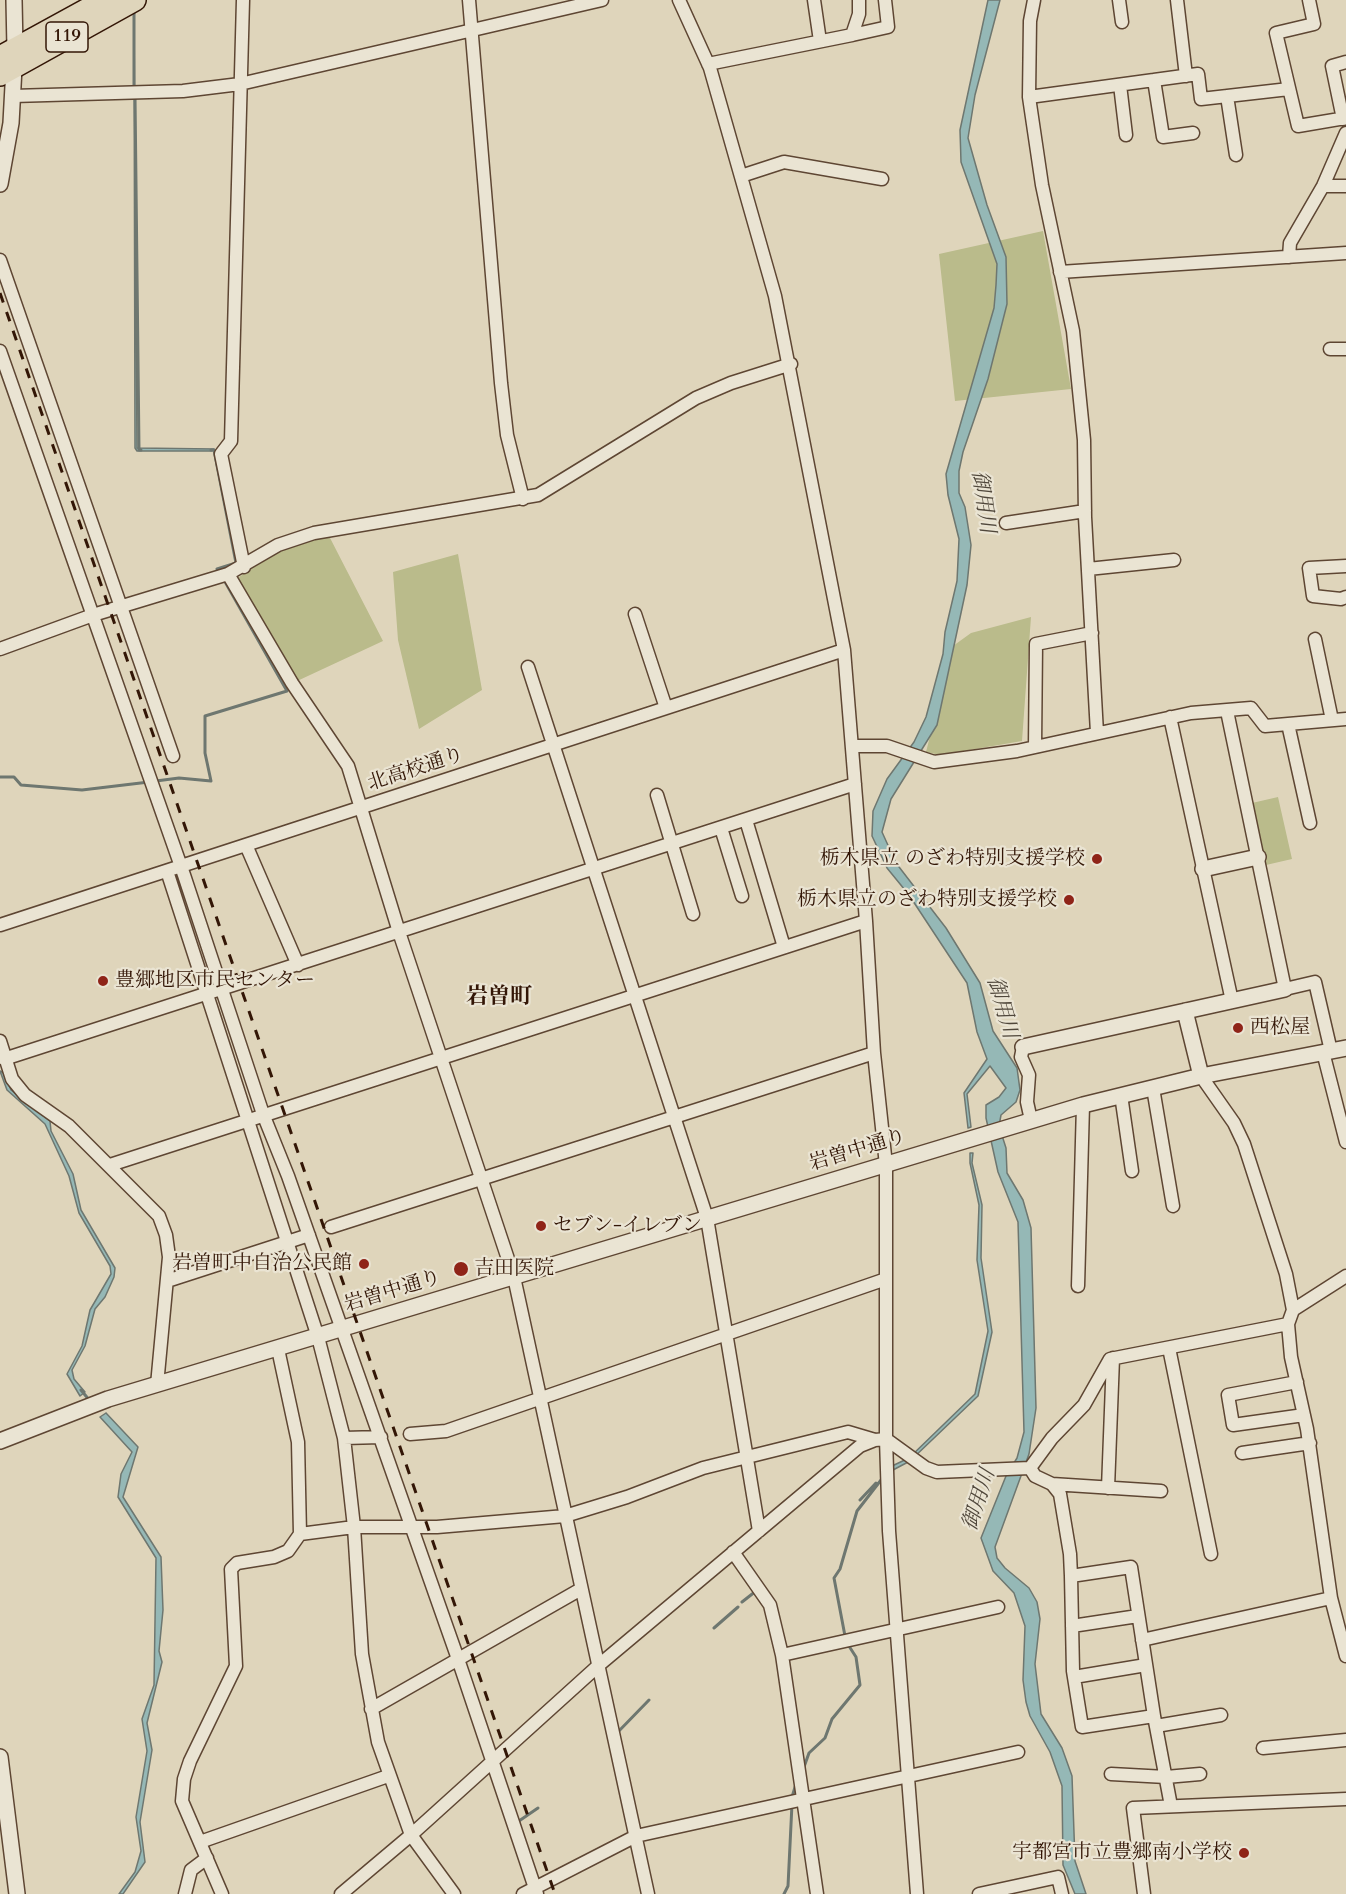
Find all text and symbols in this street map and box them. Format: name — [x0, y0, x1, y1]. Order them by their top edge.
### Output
road number: 119 — [46, 22, 88, 52]
water label: 御用川 — [965, 469, 999, 535]
street label: 北高校通り — [365, 743, 467, 797]
place label: 栃木県立 のざわ特別支援学校 — [820, 847, 1085, 871]
marker: 栃木県立 のざわ特別支援学校 — [1090, 852, 1104, 866]
place label: 栃木県立のざわ特別支援学校 — [797, 888, 1057, 912]
marker: 栃木県立のざわ特別支援学校 — [1062, 893, 1076, 907]
place label: 豊郷地区市民センター — [115, 969, 315, 993]
marker: 豊郷地区市民センター — [96, 974, 110, 988]
water label: 御用川 — [980, 974, 1022, 1042]
district label: 岩曽町 — [466, 985, 532, 1011]
place label: 西松屋 — [1250, 1016, 1310, 1040]
marker: 西松屋 — [1231, 1021, 1245, 1035]
street label: 岩曽中通り — [807, 1125, 909, 1177]
place label: セブン-イレブン — [553, 1214, 702, 1238]
marker: セブン-イレブン — [534, 1219, 548, 1233]
place label: 岩曽町中自治公民館 — [172, 1252, 352, 1276]
marker: 岩曽町中自治公民館 — [357, 1257, 371, 1271]
place label: 吉田医院 — [474, 1257, 554, 1281]
marker: 吉田医院 — [452, 1260, 470, 1278]
street label: 岩曽中通り — [342, 1266, 444, 1318]
water label: 御用川 — [958, 1466, 1002, 1534]
place label: 宇都宮市立豊郷南小学校 — [1012, 1841, 1232, 1865]
marker: 宇都宮市立豊郷南小学校 — [1237, 1846, 1251, 1860]

